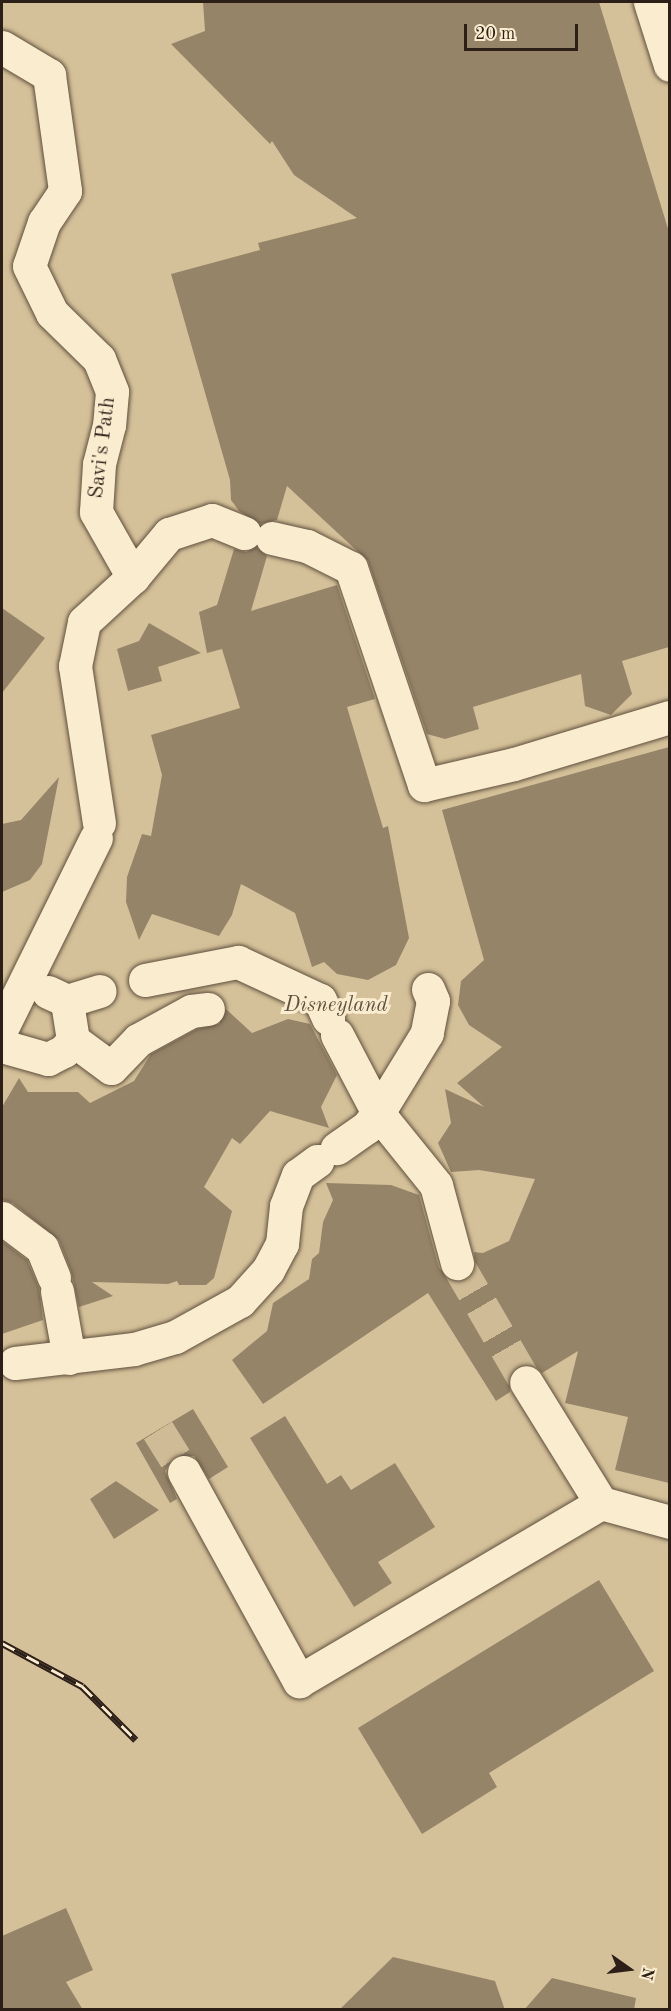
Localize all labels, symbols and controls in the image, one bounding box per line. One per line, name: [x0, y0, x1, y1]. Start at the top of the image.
scale bar: [467, 12, 581, 50]
text: 20 m: [475, 25, 515, 43]
street label: Savi's Path: [84, 396, 122, 500]
park label: Disneyland: [284, 993, 388, 1019]
north arrow: [599, 1939, 659, 1999]
text: N: [637, 1965, 656, 1981]

